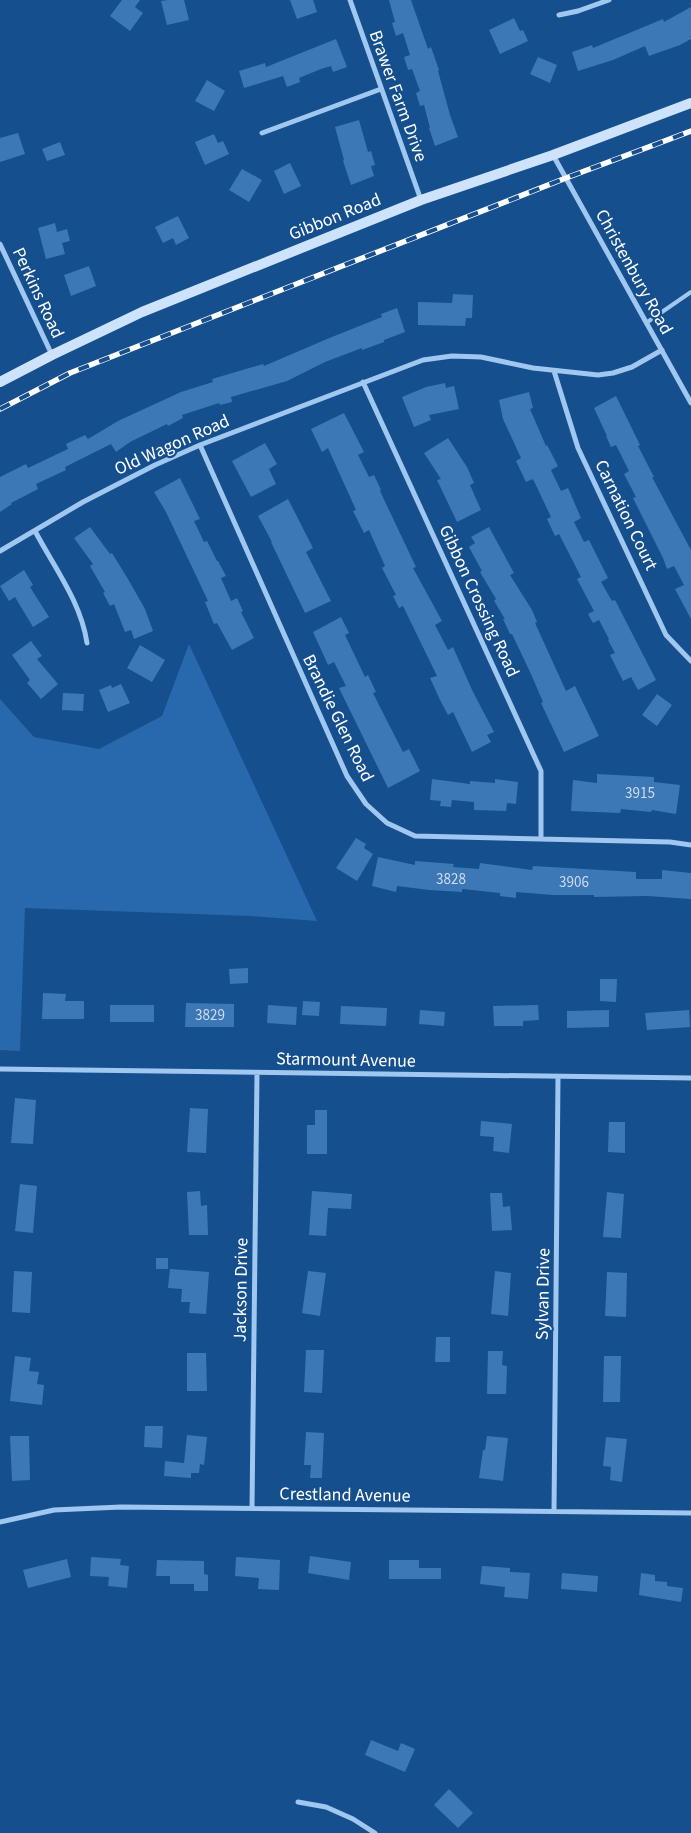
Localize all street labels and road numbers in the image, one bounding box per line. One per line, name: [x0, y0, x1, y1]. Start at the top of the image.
street label: Brawer Farm Drive: [363, 27, 433, 165]
street label: Gibbon Road: [285, 187, 385, 247]
street label: Christenbury Road: [589, 205, 679, 339]
street label: Perkins Road: [6, 243, 70, 343]
street label: Old Wagon Road: [110, 408, 234, 482]
street label: Carnation Court: [588, 456, 664, 574]
street label: Gibbon Crossing Road: [433, 521, 525, 681]
street label: Brandie Glen Road: [296, 650, 380, 786]
street label: Starmount Avenue: [276, 1046, 416, 1074]
street label: Jackson Drive: [228, 1237, 254, 1342]
street label: Sylvan Drive: [530, 1248, 556, 1340]
street label: Crestland Avenue: [279, 1481, 411, 1509]

